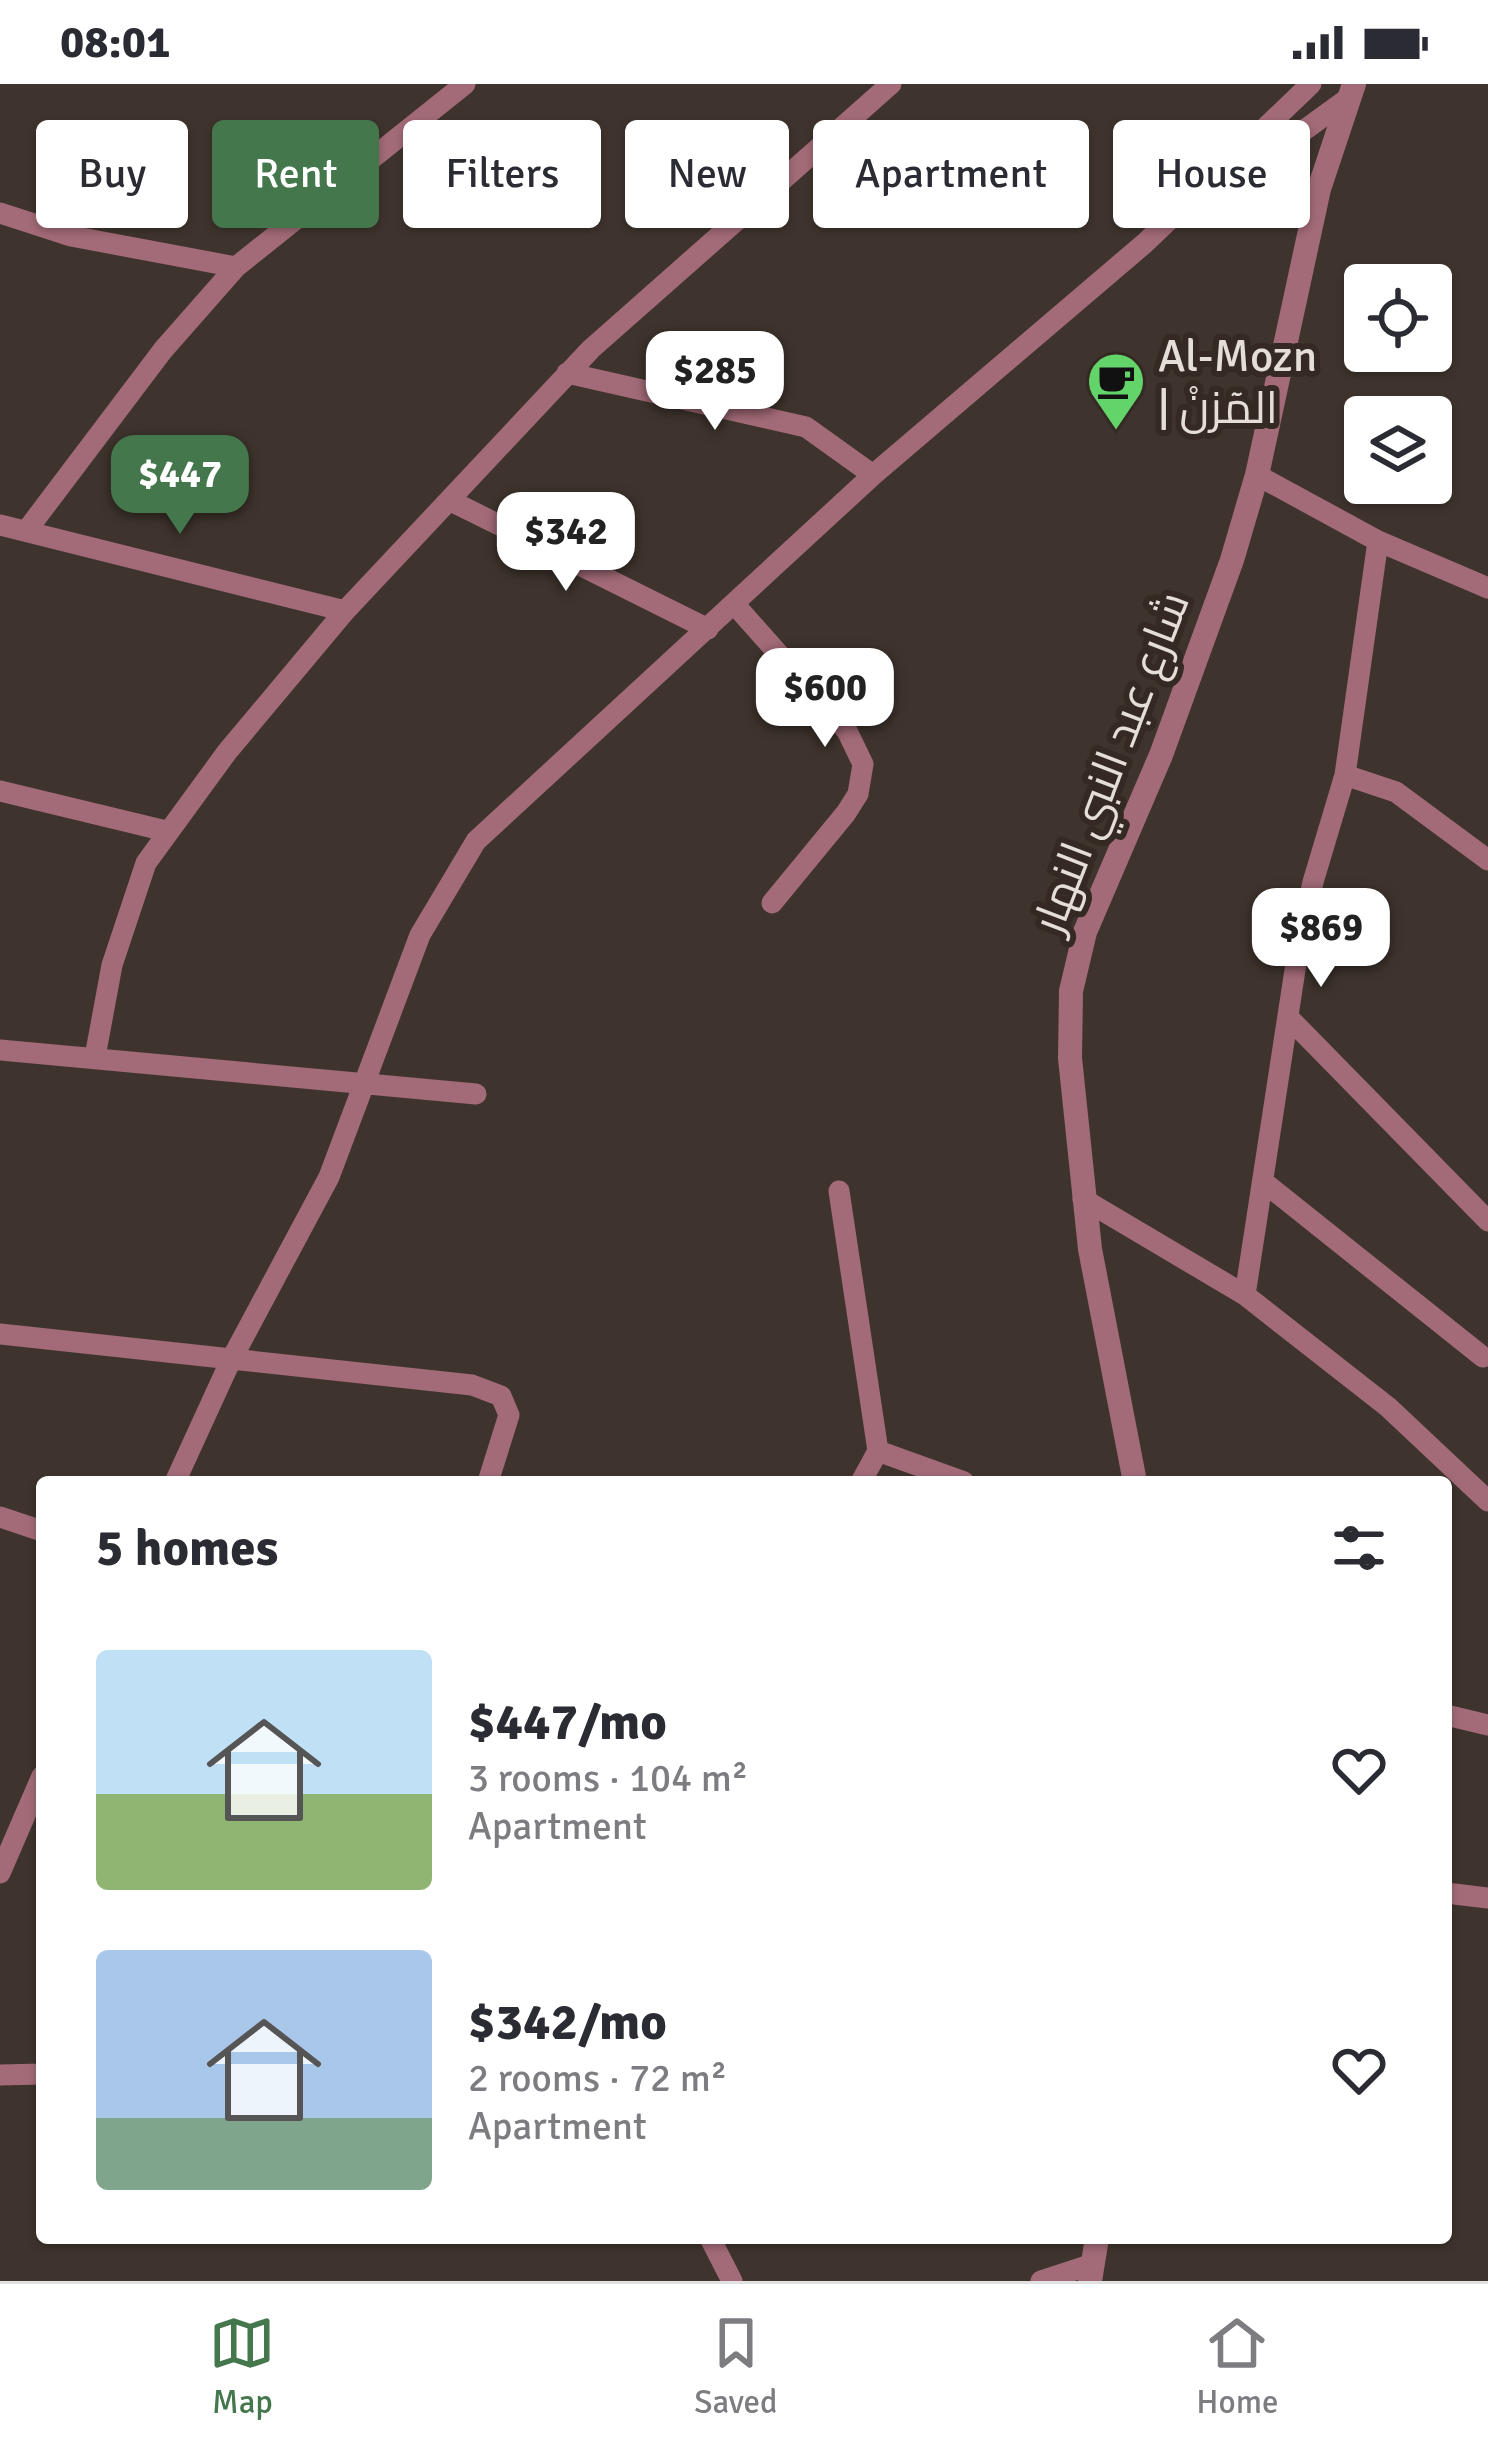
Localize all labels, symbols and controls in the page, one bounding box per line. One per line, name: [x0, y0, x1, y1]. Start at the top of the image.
text: 08:01: [60, 15, 170, 70]
chip: Buy: [36, 120, 188, 228]
chip: Rent: [212, 120, 379, 228]
chip: Filters: [403, 120, 601, 228]
chip: New: [625, 120, 789, 228]
chip: Apartment: [813, 120, 1089, 228]
chip: House: [1113, 120, 1310, 228]
map controls: [1344, 264, 1452, 504]
button: locate: [1344, 264, 1452, 372]
place label: Al-Mozn | المٓزنْ: [1158, 329, 1317, 436]
pin: $285: [644, 331, 786, 433]
text: $285: [673, 346, 757, 394]
cafe icon: Al-Mozn | المٓزنْ: [1085, 350, 1147, 432]
button: layers: [1344, 396, 1452, 504]
pin: $447: [109, 435, 251, 537]
text: $447: [138, 450, 222, 498]
pin: $342: [495, 492, 637, 594]
text: $342: [524, 507, 608, 555]
street label: شارع عبد النبي النهار: [1020, 584, 1208, 946]
pin: $600: [754, 648, 896, 750]
text: $600: [783, 663, 867, 711]
pin: $869: [1250, 888, 1392, 990]
text: $869: [1279, 903, 1363, 951]
icon: filters: [1326, 1515, 1392, 1581]
text: 5 homes: [96, 1517, 278, 1580]
text: $447/mo: [468, 1691, 667, 1754]
icon: home: [192, 1698, 336, 1842]
icon: heart: [1326, 1737, 1392, 1803]
text: 3 rooms · 104 m²: [468, 1754, 748, 1802]
text: Apartment: [468, 1802, 647, 1850]
text: $342/mo: [468, 1991, 667, 2054]
icon: home: [192, 1998, 336, 2142]
icon: heart: [1326, 2037, 1392, 2103]
text: 2 rooms · 72 m²: [468, 2054, 727, 2102]
text: Apartment: [468, 2102, 647, 2150]
tab: Map: [209, 2310, 275, 2423]
tab: Saved: [694, 2310, 777, 2423]
tab: Home: [1196, 2310, 1279, 2423]

